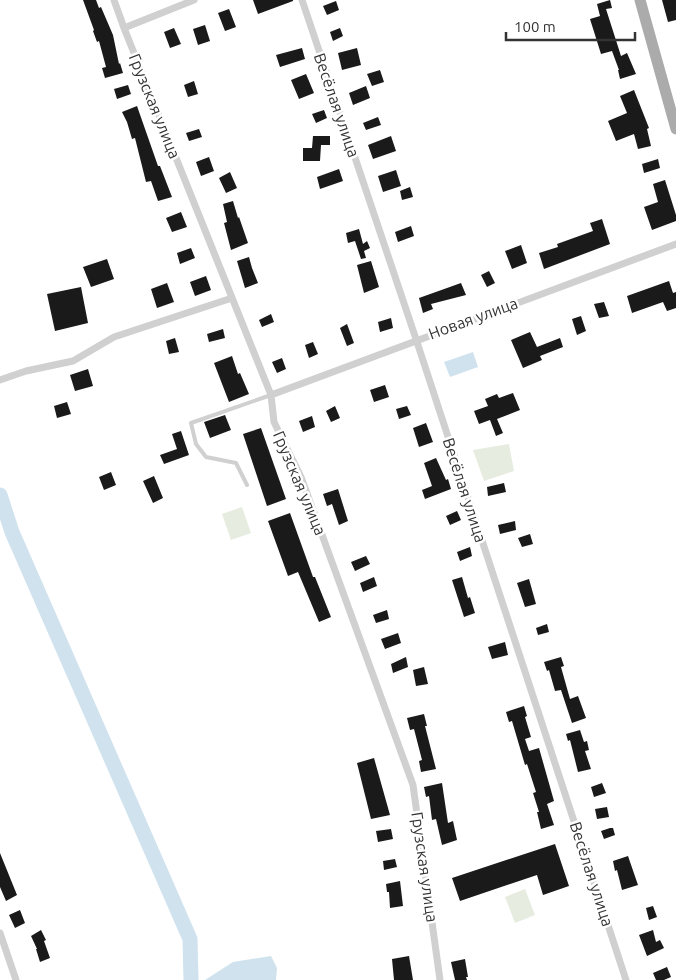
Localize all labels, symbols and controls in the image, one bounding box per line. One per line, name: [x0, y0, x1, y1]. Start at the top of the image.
scale bar: [506, 10, 635, 42]
text: 100 m: [514, 18, 556, 35]
street label: Грузская улица: [126, 51, 184, 161]
street label: Весёлая улица: [311, 51, 363, 159]
street label: Новая улица: [426, 294, 520, 342]
street label: Грузская улица: [270, 428, 330, 538]
street label: Весёлая улица: [440, 435, 490, 545]
street label: Грузская улица: [408, 811, 442, 923]
street label: Весёлая улица: [567, 819, 617, 929]

